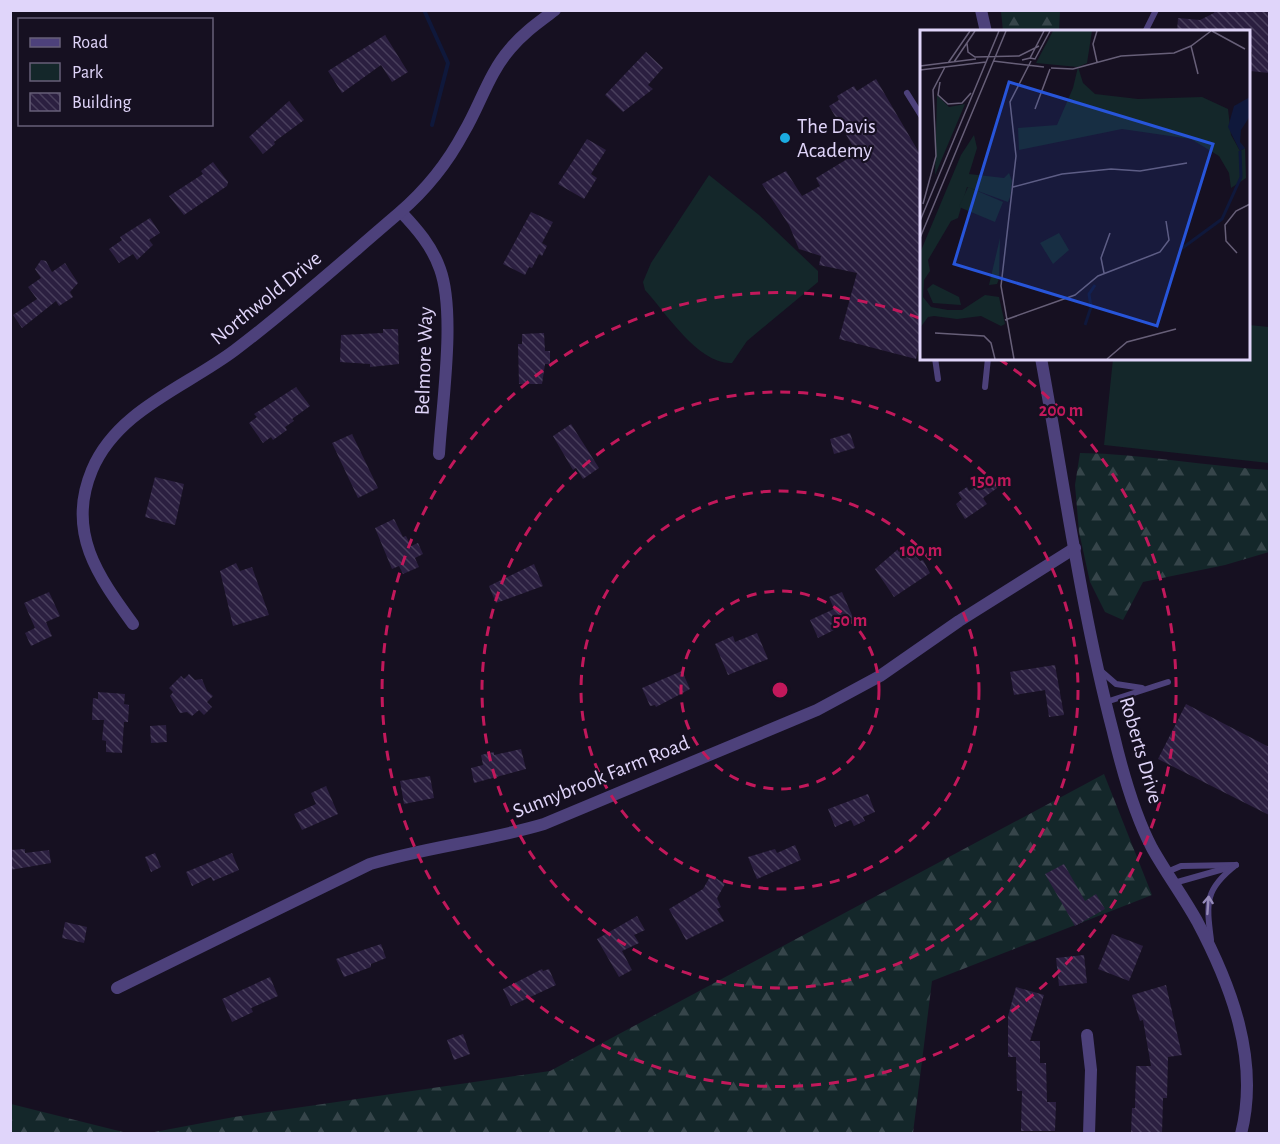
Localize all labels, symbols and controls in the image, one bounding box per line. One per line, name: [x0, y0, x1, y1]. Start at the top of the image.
legend: [18, 18, 213, 126]
inset map: [920, 30, 1250, 360]
text: Road: [72, 34, 108, 52]
text: Park: [72, 64, 104, 82]
text: Building: [72, 94, 132, 112]
place label: The Davis Academy: [797, 116, 876, 161]
marker: The Davis Academy: [778, 131, 792, 145]
street label: Northwold Drive: [207, 247, 325, 349]
street label: Belmore Way: [412, 306, 436, 416]
text: 200 m: [1039, 402, 1083, 420]
text: 150 m: [971, 472, 1011, 490]
text: 100 m: [900, 542, 942, 560]
text: 50 m: [833, 612, 867, 630]
centre of rings: [770, 680, 790, 700]
street label: Roberts Drive: [1116, 694, 1166, 806]
street label: Sunnybrook Farm Road: [510, 732, 692, 822]
one-way arrow: [1203, 896, 1214, 916]

